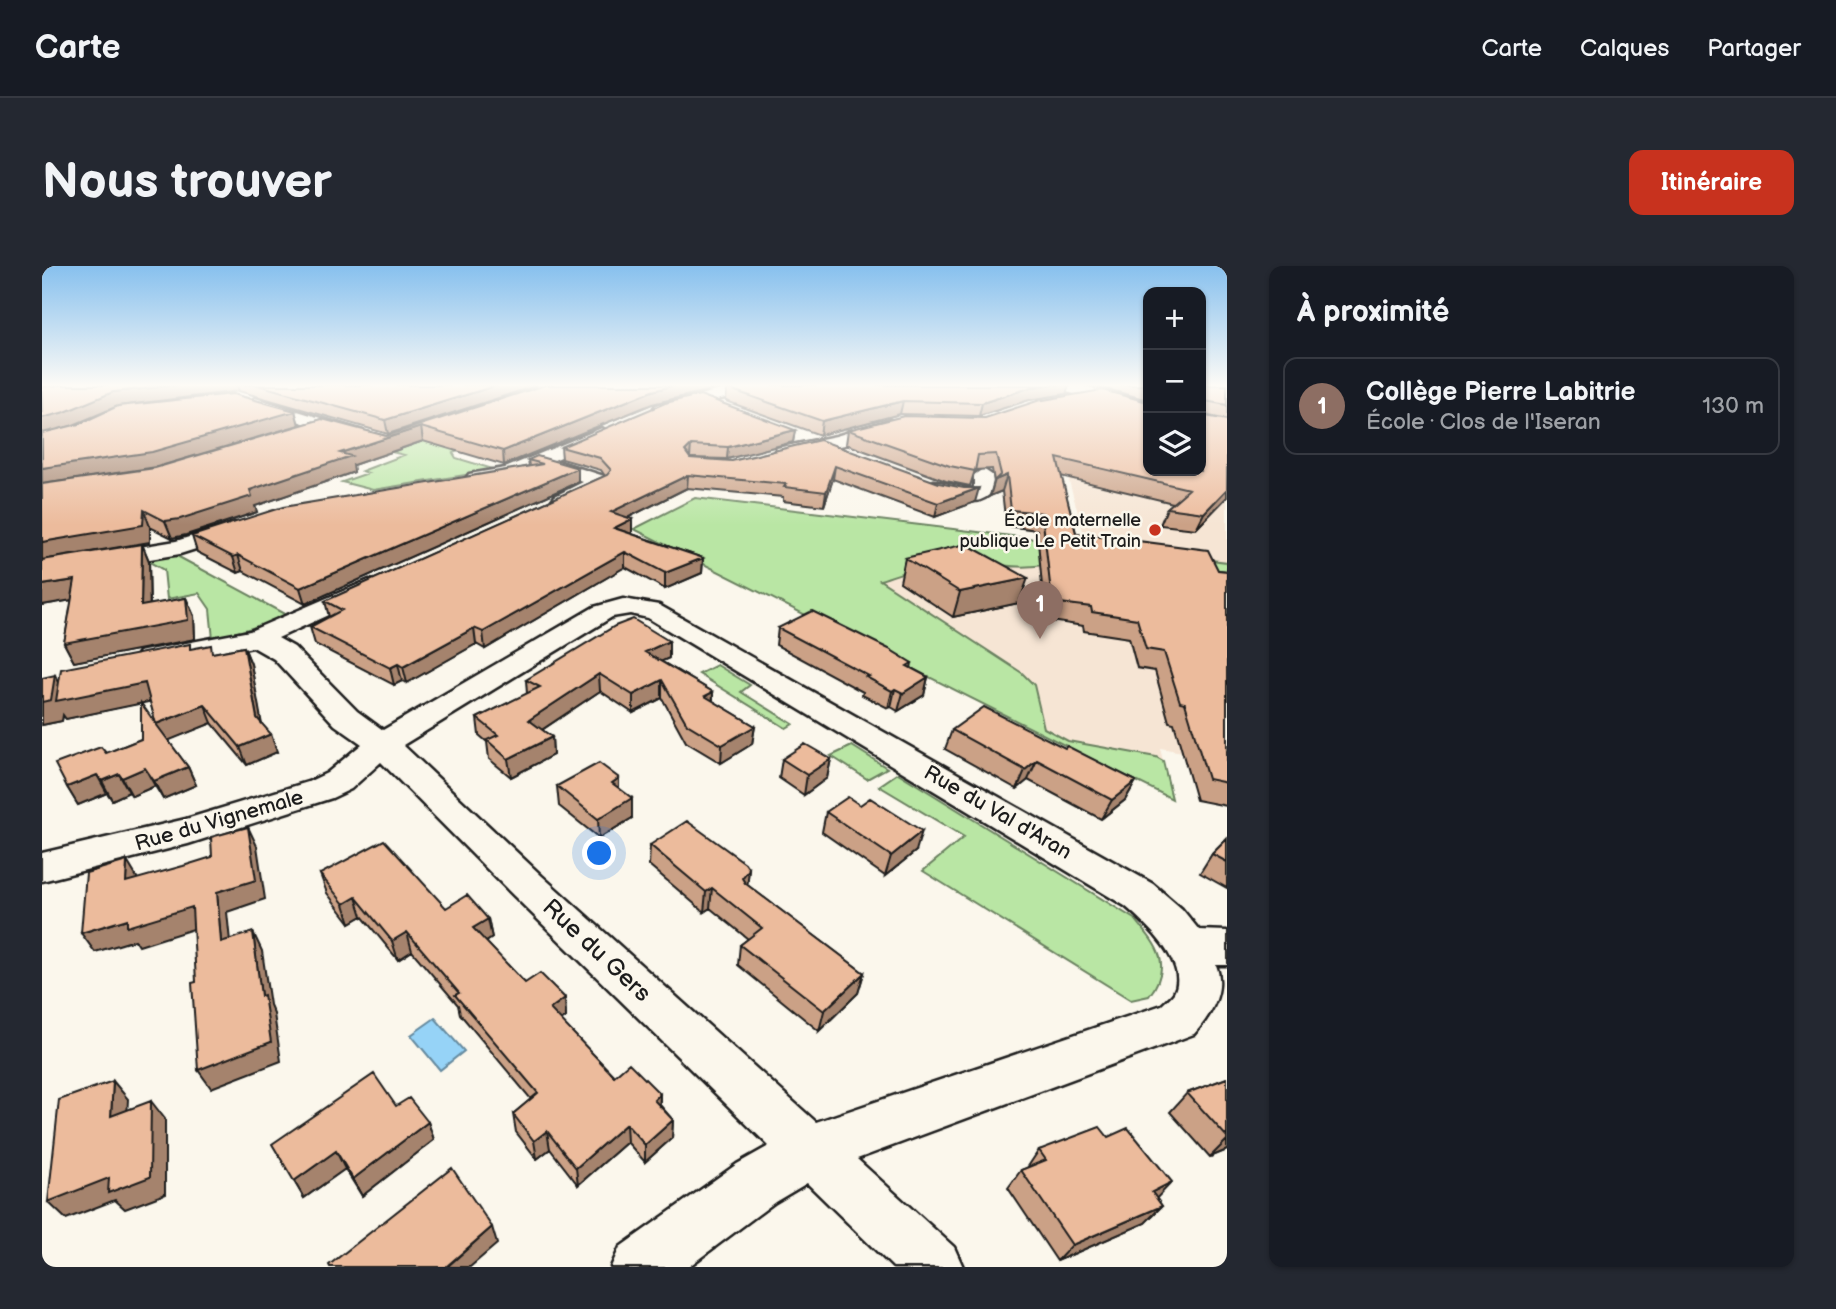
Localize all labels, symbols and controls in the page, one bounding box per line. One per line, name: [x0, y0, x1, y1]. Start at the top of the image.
text: Carte: [35, 28, 121, 68]
text: Carte: [1482, 34, 1542, 63]
text: Calques: [1580, 34, 1669, 63]
text: Partager: [1707, 34, 1801, 63]
button: Itinéraire: [1629, 150, 1794, 215]
text: Nous trouver: [42, 153, 332, 212]
map controls: [1143, 287, 1206, 476]
button: +: [1143, 287, 1206, 350]
text: À proximité: [1297, 294, 1449, 330]
button: −: [1143, 350, 1206, 413]
text: Collège Pierre Labitrie: [1366, 377, 1636, 408]
text: 1: [1317, 392, 1327, 420]
text: 130 m: [1702, 392, 1764, 420]
text: École · Clos de l'Iseran: [1366, 408, 1601, 436]
button: layers: [1143, 413, 1206, 476]
place label: École maternelle publique Le Petit Train: [959, 508, 1141, 552]
marker: École maternelle publique Le Petit Train: [1147, 522, 1163, 538]
pin: 1: [1017, 581, 1063, 639]
street label: Rue du Val d'Aran: [919, 760, 1076, 865]
street label: Rue du Vignemale: [132, 784, 306, 856]
your location: [582, 836, 616, 870]
street label: Rue du Gers: [536, 893, 657, 1008]

